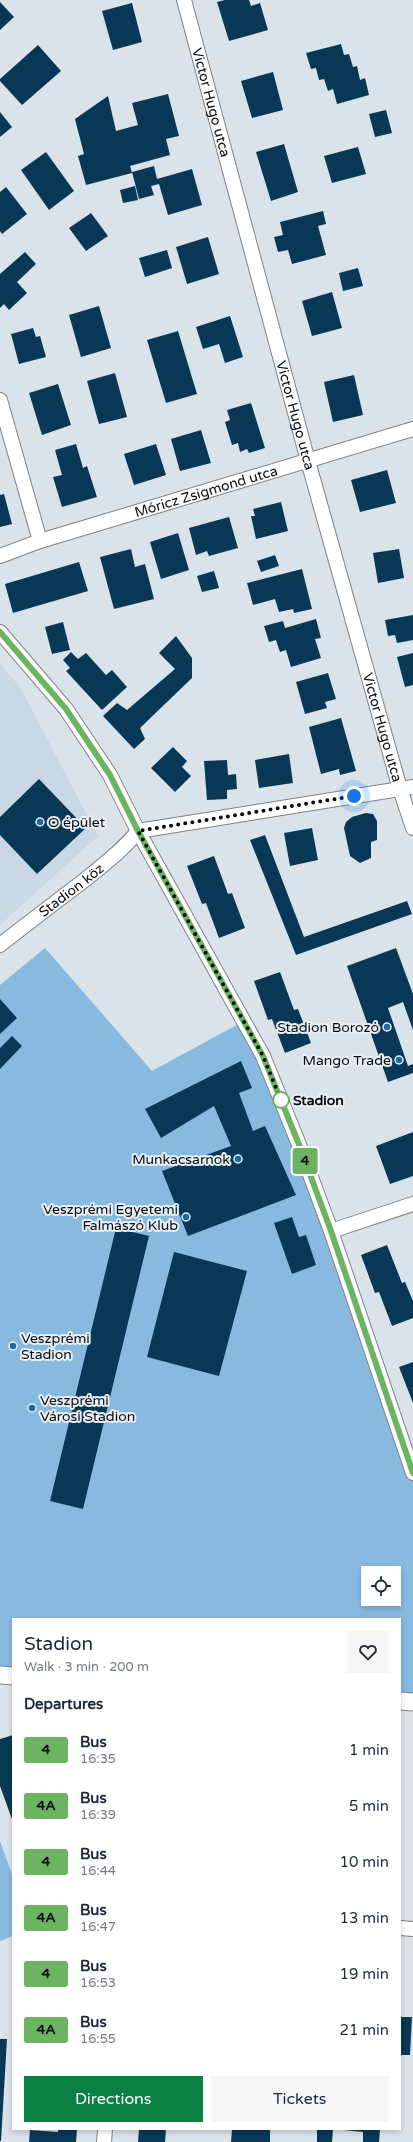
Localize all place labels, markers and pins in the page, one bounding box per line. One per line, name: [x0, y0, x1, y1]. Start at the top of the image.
place label: O épület: [48, 814, 106, 831]
marker: O épület: [35, 817, 45, 827]
place label: Stadion Borozó: [277, 1019, 379, 1036]
marker: Stadion Borozó: [382, 1022, 392, 1032]
place label: Mango Trade: [302, 1052, 391, 1069]
marker: Mango Trade: [394, 1055, 404, 1065]
marker: Stadion: [272, 1091, 290, 1109]
place label: Stadion: [293, 1092, 344, 1109]
place label: Munkacsarnok: [132, 1151, 230, 1168]
marker: Munkacsarnok: [233, 1154, 243, 1164]
place label: Veszprémi Egyetemi Falmászó Klub: [43, 1201, 178, 1234]
marker: Veszprémi Egyetemi Falmászó Klub: [181, 1212, 191, 1222]
place label: Veszprémi Stadion: [21, 1330, 90, 1363]
marker: Veszprémi Stadion: [8, 1341, 18, 1351]
place label: Veszprémi Városi Stadion: [40, 1392, 135, 1425]
marker: Veszprémi Városi Stadion: [27, 1403, 37, 1413]

